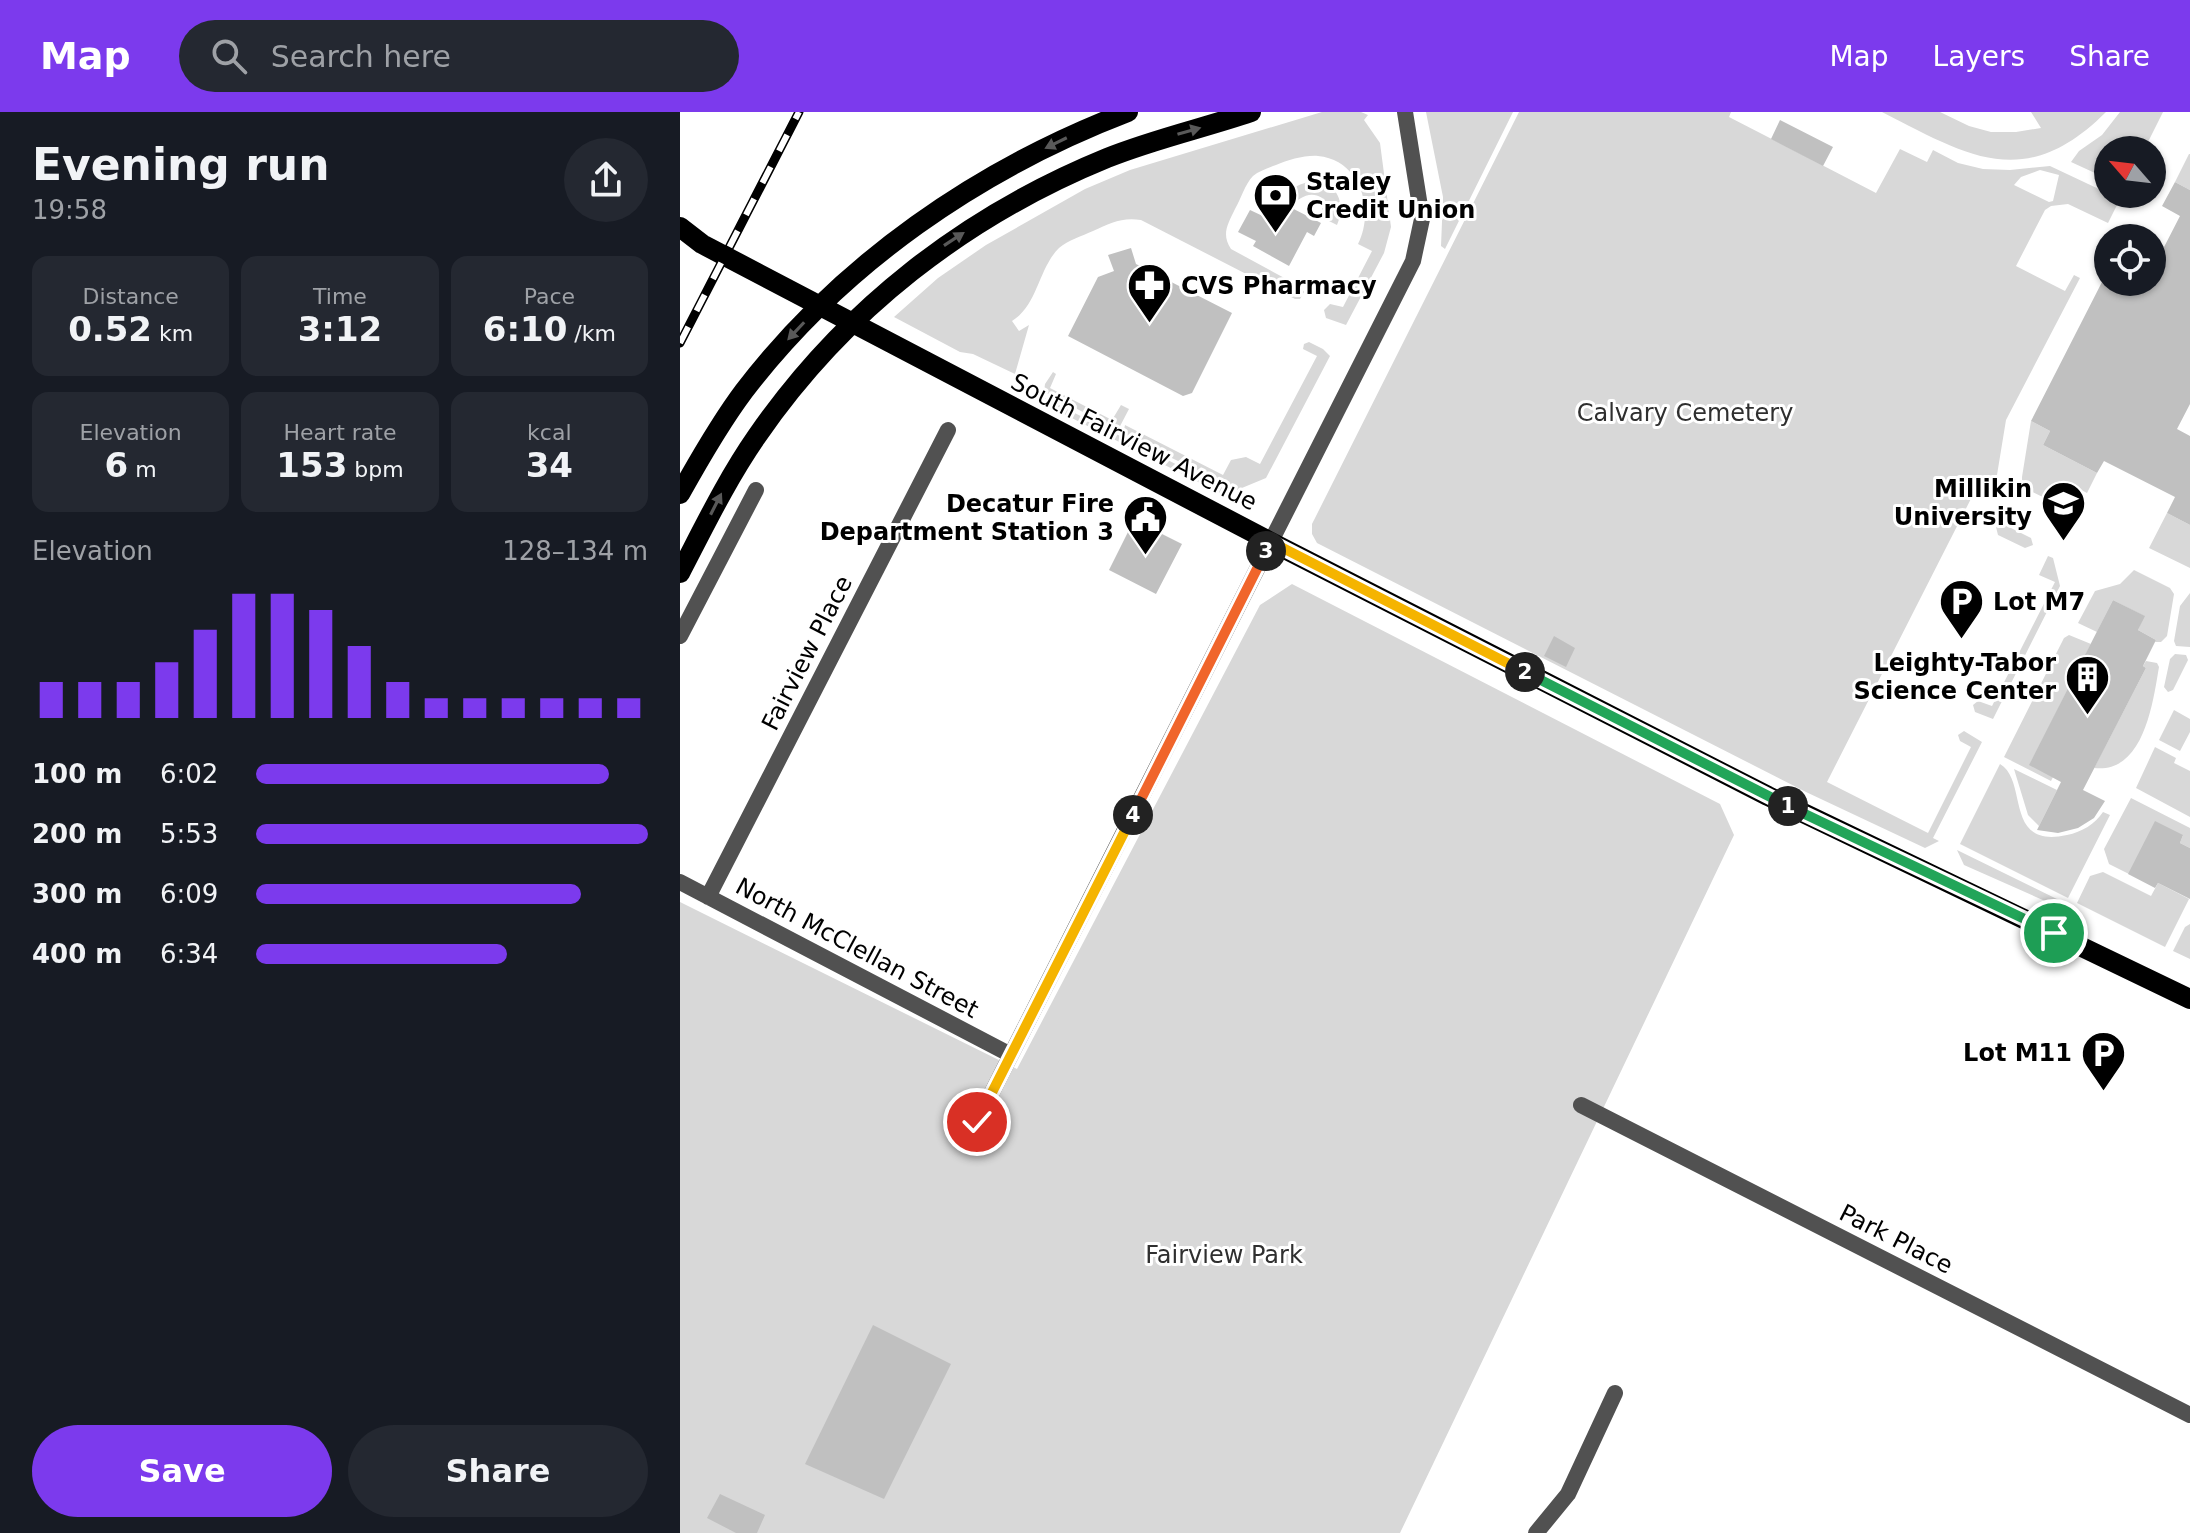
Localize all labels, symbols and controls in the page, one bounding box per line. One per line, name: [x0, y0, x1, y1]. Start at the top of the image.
search box: [179, 20, 739, 92]
text: Map: [40, 34, 131, 78]
icon: search: [207, 34, 251, 78]
text: Search here: [271, 39, 451, 74]
text: Map: [1829, 40, 1889, 73]
text: Layers: [1933, 40, 2025, 73]
text: Share: [2069, 40, 2150, 73]
one-way arrow: [1177, 124, 1201, 137]
one-way arrow: [1045, 136, 1068, 149]
north arrow: [2094, 136, 2166, 208]
map controls: [2094, 136, 2166, 296]
button: share: [564, 138, 648, 222]
text: Evening run: [32, 139, 329, 190]
place label: Staley Credit Union: [1306, 168, 1475, 224]
bank icon: Staley Credit Union: [1251, 172, 1299, 235]
text: 19:58: [32, 195, 107, 225]
button: locate: [2094, 224, 2166, 296]
one-way arrow: [943, 232, 965, 247]
pharmacy icon: CVS Pharmacy: [1126, 262, 1174, 325]
place label: CVS Pharmacy: [1181, 272, 1377, 300]
text: Distance: [83, 284, 179, 309]
text: Time: [313, 284, 367, 309]
text: Pace: [524, 284, 575, 309]
text: 0.52: [68, 309, 152, 349]
text: 3:12: [298, 309, 382, 349]
text: 6:10: [483, 309, 567, 349]
text: km: [152, 321, 193, 346]
text: /km: [567, 321, 616, 346]
one-way arrow: [788, 321, 806, 340]
street label: South Fairview Avenue: [1006, 368, 1262, 516]
park label: Calvary Cemetery: [1577, 399, 1793, 427]
text: Elevation: [80, 420, 182, 445]
text: Heart rate: [284, 420, 396, 445]
text: kcal: [527, 420, 572, 445]
text: 6: [105, 445, 128, 485]
text: 153: [276, 445, 347, 485]
text: 34: [526, 445, 573, 485]
text: m: [128, 457, 157, 482]
text: bpm: [347, 457, 404, 482]
place label: Millikin University: [1894, 475, 2032, 531]
school or university icon: Millikin University: [2039, 479, 2087, 542]
place label: Decatur Fire Department Station 3: [820, 490, 1114, 546]
one-way arrow: [709, 493, 722, 516]
public building icon: Decatur Fire Department Station 3: [1121, 494, 1169, 557]
pin: 3: [1246, 531, 1286, 571]
text: Elevation: [32, 536, 153, 566]
text: 128–134 m: [502, 536, 648, 566]
text: 3: [1258, 538, 1274, 563]
street label: Fairview Place: [756, 571, 858, 735]
parking icon: Lot M7: [1938, 578, 1986, 641]
place label: Lot M7: [1993, 588, 2085, 616]
place label: Leighty-Tabor Science Center: [1853, 649, 2056, 705]
pin: 2: [1505, 652, 1545, 692]
building icon: Leighty-Tabor Science Center: [2063, 653, 2111, 716]
text: 2: [1517, 659, 1533, 684]
text: 100 m: [32, 759, 122, 789]
text: 6:02: [160, 759, 218, 789]
pin: 1: [1768, 786, 1808, 826]
text: 1: [1780, 793, 1796, 818]
pin: 4: [1113, 795, 1153, 835]
text: 4: [1125, 802, 1141, 827]
text: 200 m: [32, 819, 122, 849]
text: 5:53: [160, 819, 218, 849]
street label: North McClellan Street: [731, 872, 983, 1024]
text: 300 m: [32, 879, 122, 909]
text: 6:09: [160, 879, 218, 909]
pin: [2020, 899, 2088, 967]
icon: arrive: [2032, 911, 2076, 955]
text: 400 m: [32, 939, 122, 969]
text: 6:34: [160, 939, 218, 969]
parking icon: Lot M11: [2079, 1029, 2127, 1092]
place label: Lot M11: [1963, 1039, 2072, 1067]
pin: [943, 1088, 1011, 1156]
icon: check: [955, 1100, 999, 1144]
street label: Park Place: [1835, 1199, 1957, 1279]
park label: Fairview Park: [1145, 1241, 1303, 1269]
button: Save: [32, 1425, 332, 1517]
button: Share: [348, 1425, 648, 1517]

